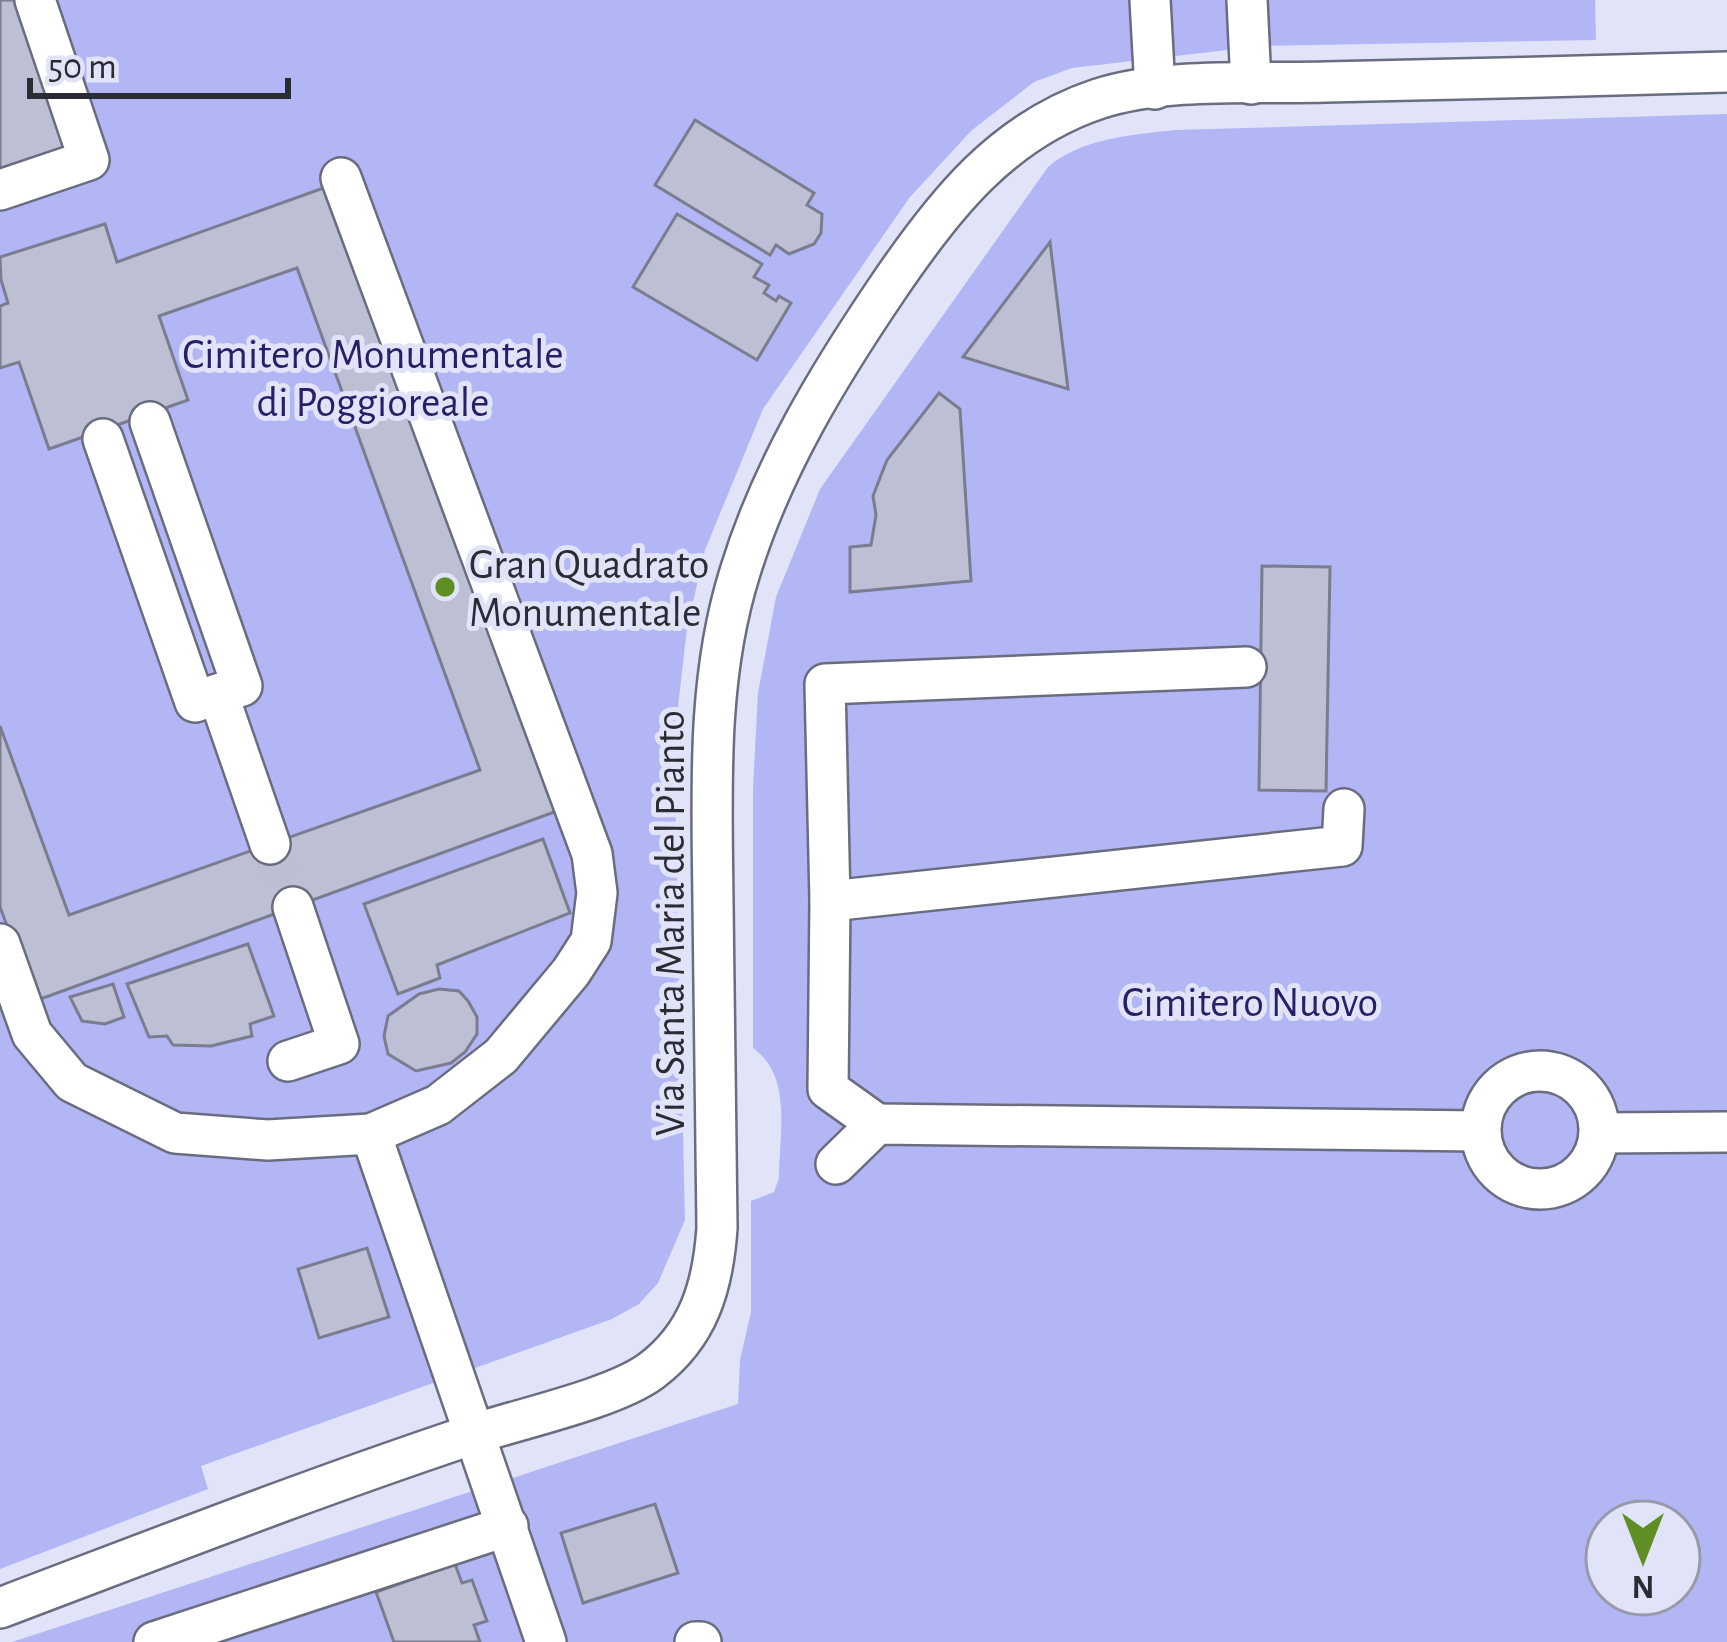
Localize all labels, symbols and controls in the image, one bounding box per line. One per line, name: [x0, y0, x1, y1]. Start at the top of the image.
scale bar: [30, 24, 288, 98]
text: 50 m: [48, 49, 117, 85]
park label: Cimitero Monumentale di Poggioreale: [182, 334, 564, 424]
place label: Gran Quadrato Monumentale: [469, 544, 709, 634]
marker: Gran Quadrato Monumentale: [432, 574, 458, 600]
street label: Via Santa Maria del Pianto: [650, 710, 692, 1136]
park label: Cimitero Nuovo: [1122, 982, 1378, 1024]
north arrow: [1583, 1498, 1703, 1618]
text: N: [1632, 1569, 1654, 1602]

